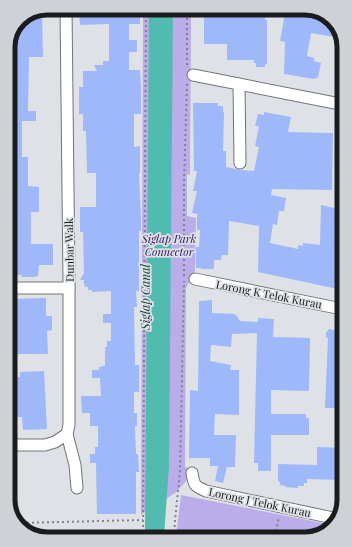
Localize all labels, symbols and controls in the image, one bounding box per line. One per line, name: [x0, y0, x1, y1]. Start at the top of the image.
street label: Dunbar Walk: [61, 218, 77, 282]
park label: Siglap Park Connector: [141, 231, 197, 259]
water label: Siglap Canal: [137, 263, 153, 331]
street label: Lorong K Telok Kurau: [215, 276, 324, 312]
street label: Lorong J Telok Kurau: [207, 484, 313, 520]

